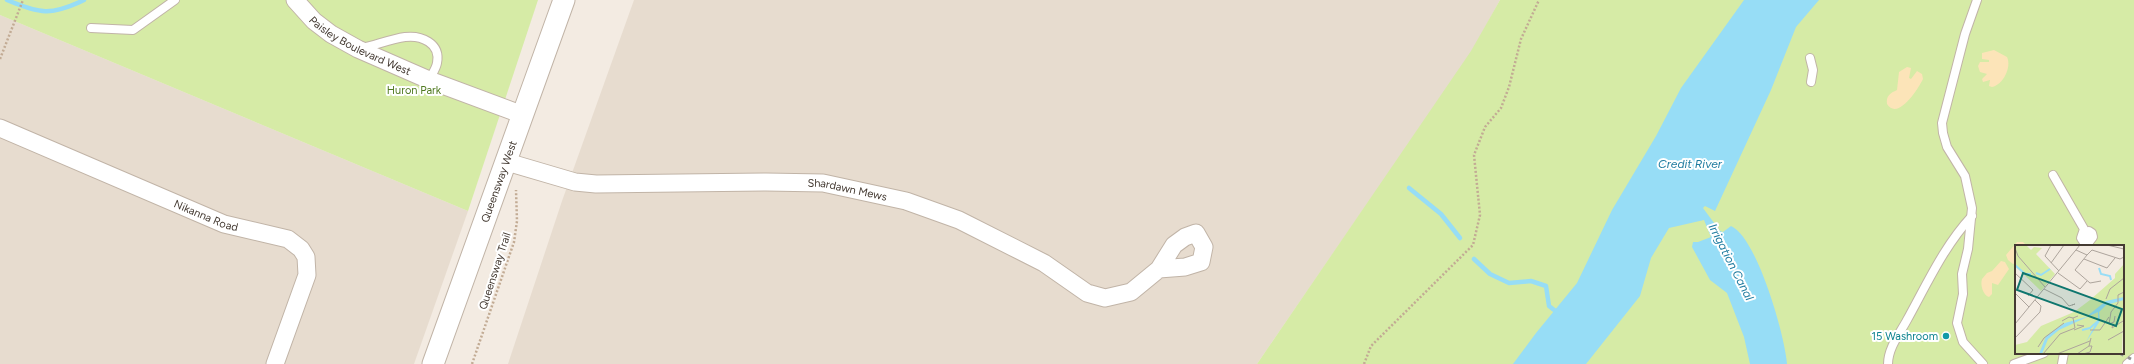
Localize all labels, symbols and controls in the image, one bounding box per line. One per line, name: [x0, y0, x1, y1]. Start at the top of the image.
street label: Paisley Boulevard West: [306, 14, 413, 78]
park label: Huron Park: [387, 84, 442, 97]
street label: Queensway West: [478, 139, 519, 224]
water label: Credit River: [1658, 157, 1723, 171]
street label: Shardawn Mews: [808, 176, 888, 203]
street label: Nikanna Road: [172, 197, 239, 234]
water label: Irrigation Canal: [1706, 221, 1757, 303]
street label: Queensway Trail: [476, 231, 514, 311]
inset map: [2015, 245, 2124, 354]
place label: 15 Washroom: [1872, 330, 1938, 343]
marker: 15 Washroom: [1941, 331, 1951, 341]

